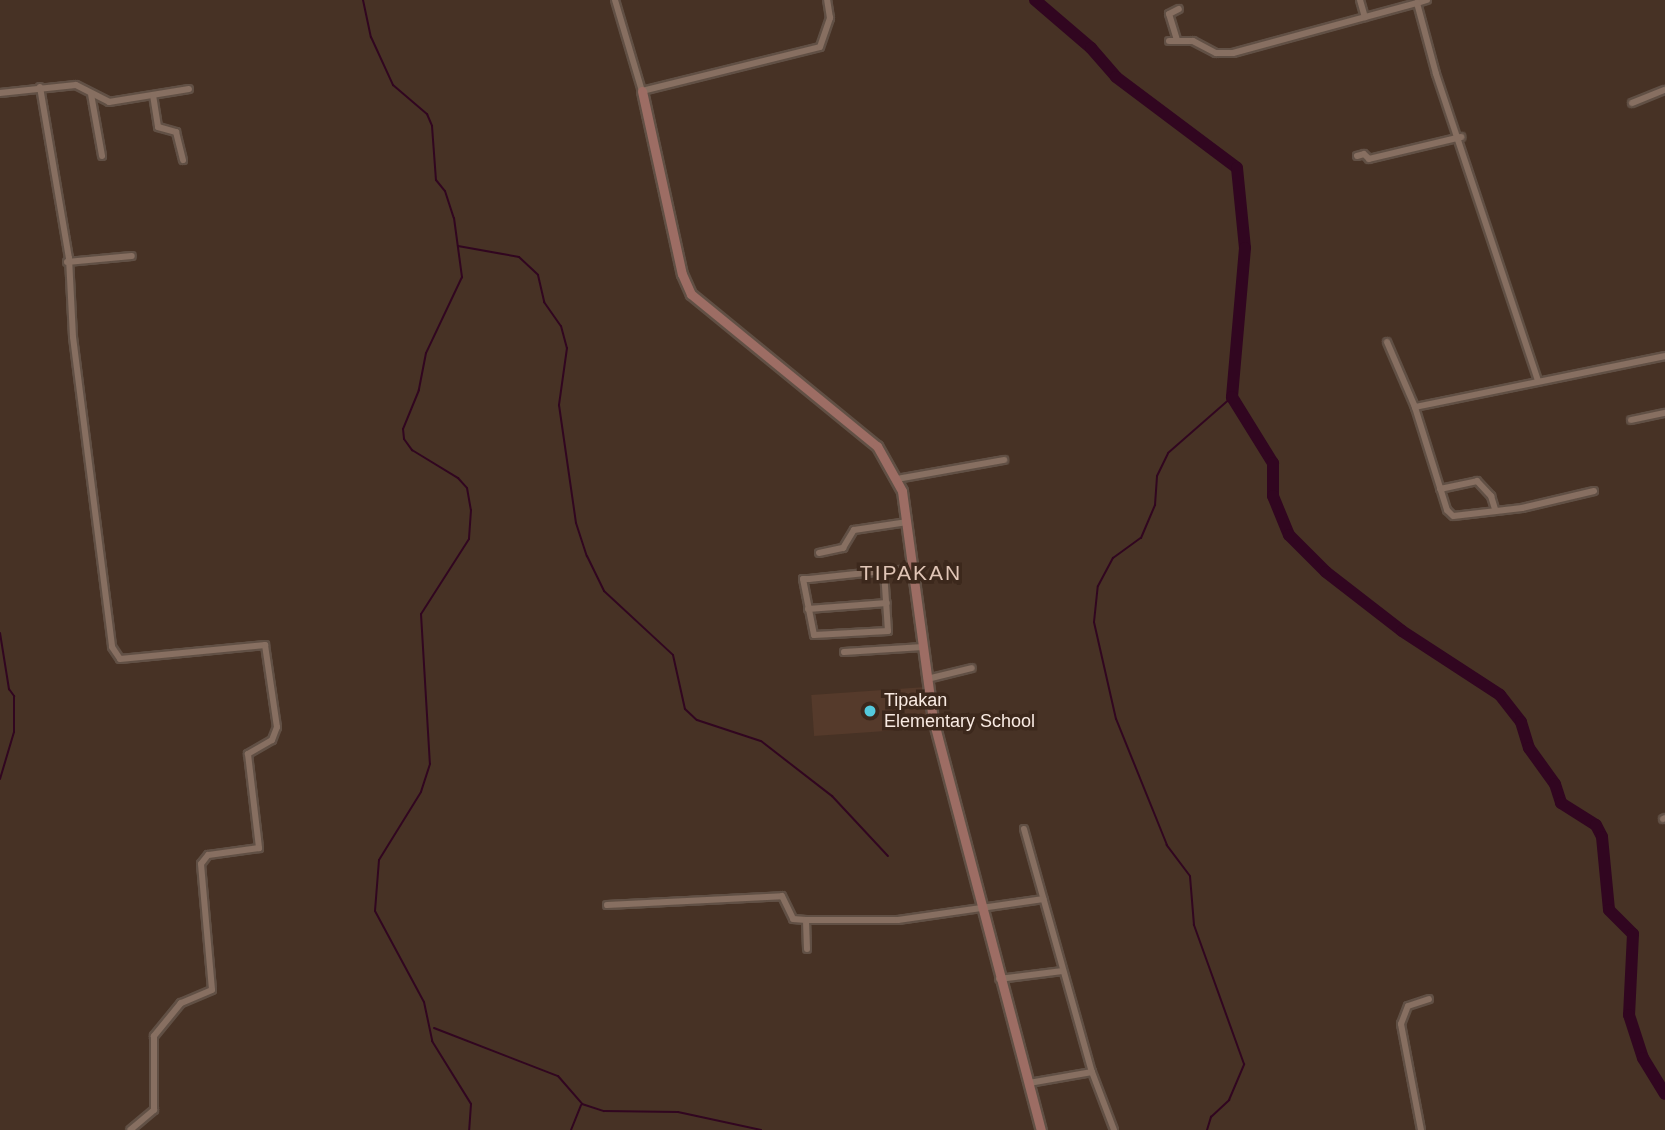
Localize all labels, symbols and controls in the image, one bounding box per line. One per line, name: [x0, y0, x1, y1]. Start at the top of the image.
district label: TIPAKAN: [861, 560, 961, 586]
place label: Tipakan Elementary School: [884, 690, 1035, 732]
marker: Tipakan Elementary School: [862, 703, 878, 719]

